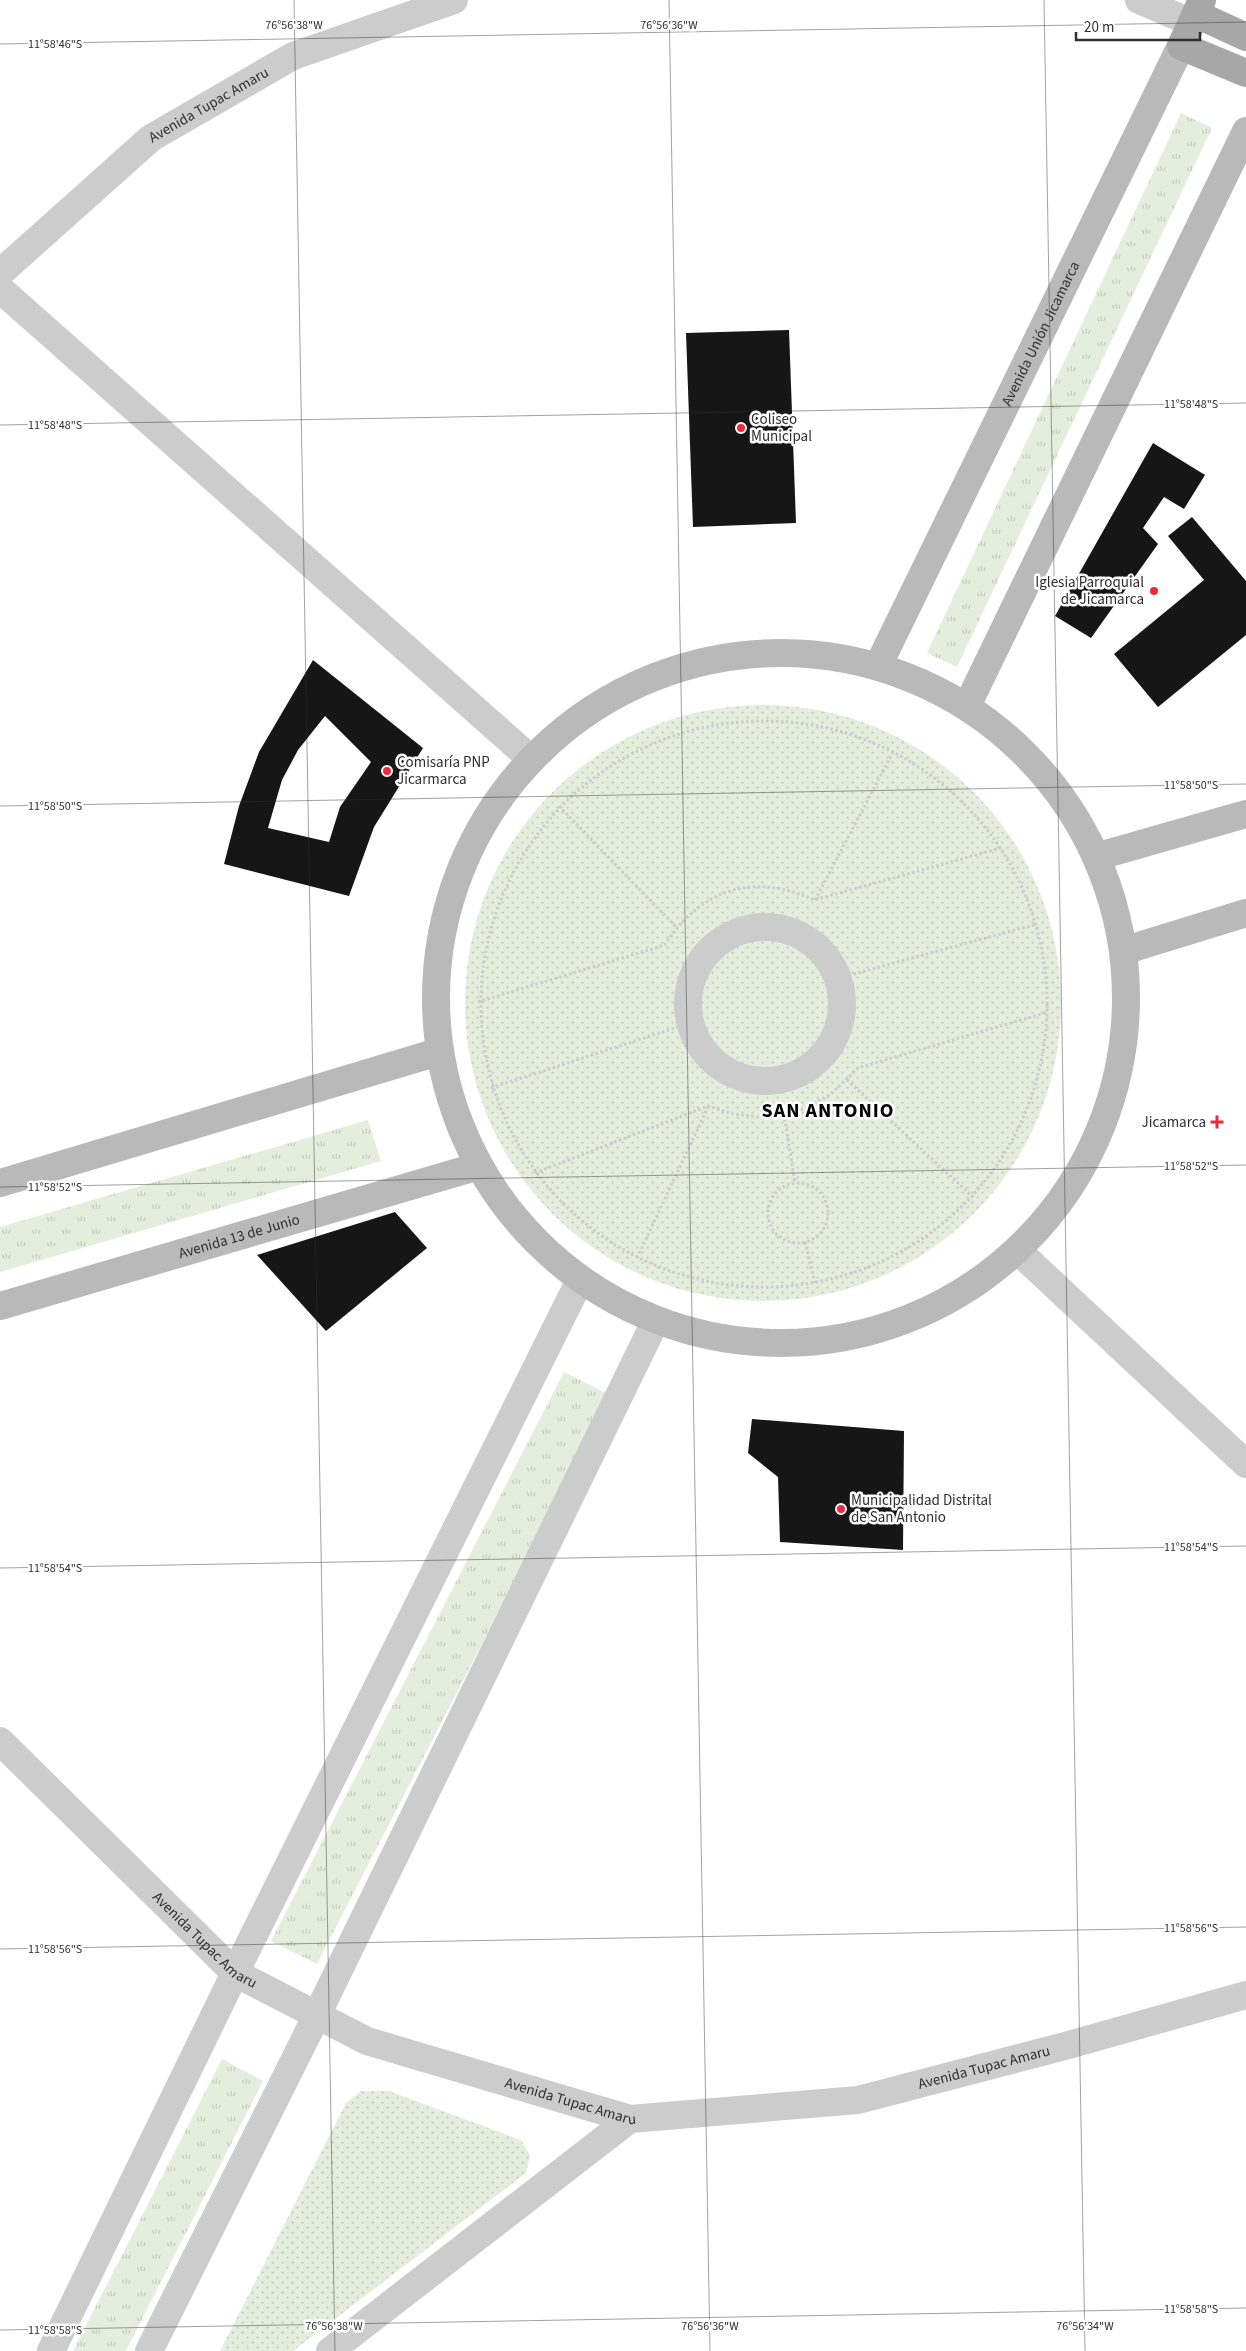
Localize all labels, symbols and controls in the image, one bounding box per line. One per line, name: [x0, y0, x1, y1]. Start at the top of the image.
scale bar: [1076, 10, 1200, 42]
text: 76°56'38"W: [265, 17, 323, 34]
text: 76°56'36"W: [640, 17, 698, 34]
text: 20 m: [1084, 17, 1114, 38]
text: 11°58'46"S: [28, 36, 82, 53]
street label: Avenida Tupac Amaru: [144, 62, 273, 148]
street label: Avenida Unión Jicamarca: [996, 258, 1085, 409]
text: 11°58'48"S: [1164, 396, 1218, 413]
place label: Coliseo Municipal: [751, 409, 812, 447]
text: 11°58'48"S: [28, 417, 82, 434]
marker: Coliseo Municipal: [735, 422, 747, 434]
place label: Iglesia Parroquial de Jicamarca: [1035, 572, 1144, 610]
marker: Iglesia Parroquial de Jicamarca: [1148, 585, 1160, 597]
place label: Comisaría PNP Jicarmarca: [397, 752, 490, 790]
marker: Comisaría PNP Jicarmarca: [381, 765, 393, 777]
text: 11°58'50"S: [1164, 777, 1218, 794]
text: 11°58'50"S: [28, 798, 82, 815]
district label: SAN ANTONIO: [762, 1097, 894, 1125]
place label: Jicamarca: [1142, 1112, 1206, 1133]
marker: Jicamarca: [1210, 1115, 1224, 1129]
text: 11°58'52"S: [1164, 1158, 1218, 1175]
text: 11°58'52"S: [28, 1179, 82, 1196]
street label: Avenida 13 de Junio: [176, 1208, 302, 1264]
place label: Municipalidad Distrital de San Antonio: [851, 1490, 992, 1528]
marker: Municipalidad Distrital de San Antonio: [835, 1503, 847, 1515]
text: 11°58'54"S: [1164, 1539, 1218, 1556]
text: 11°58'54"S: [28, 1560, 82, 1577]
street label: Avenida Tupac Amaru: [148, 1887, 261, 1993]
text: 11°58'56"S: [1164, 1920, 1218, 1937]
text: 11°58'56"S: [28, 1941, 82, 1958]
street label: Avenida Tupac Amaru: [916, 2040, 1052, 2094]
street label: Avenida Tupac Amaru: [502, 2072, 637, 2130]
text: 11°58'58"S: [1164, 2301, 1218, 2318]
text: 76°56'38"W: [305, 2318, 363, 2335]
text: 76°56'36"W: [681, 2318, 739, 2335]
text: 76°56'34"W: [1056, 2318, 1114, 2335]
text: 11°58'58"S: [28, 2322, 82, 2339]

